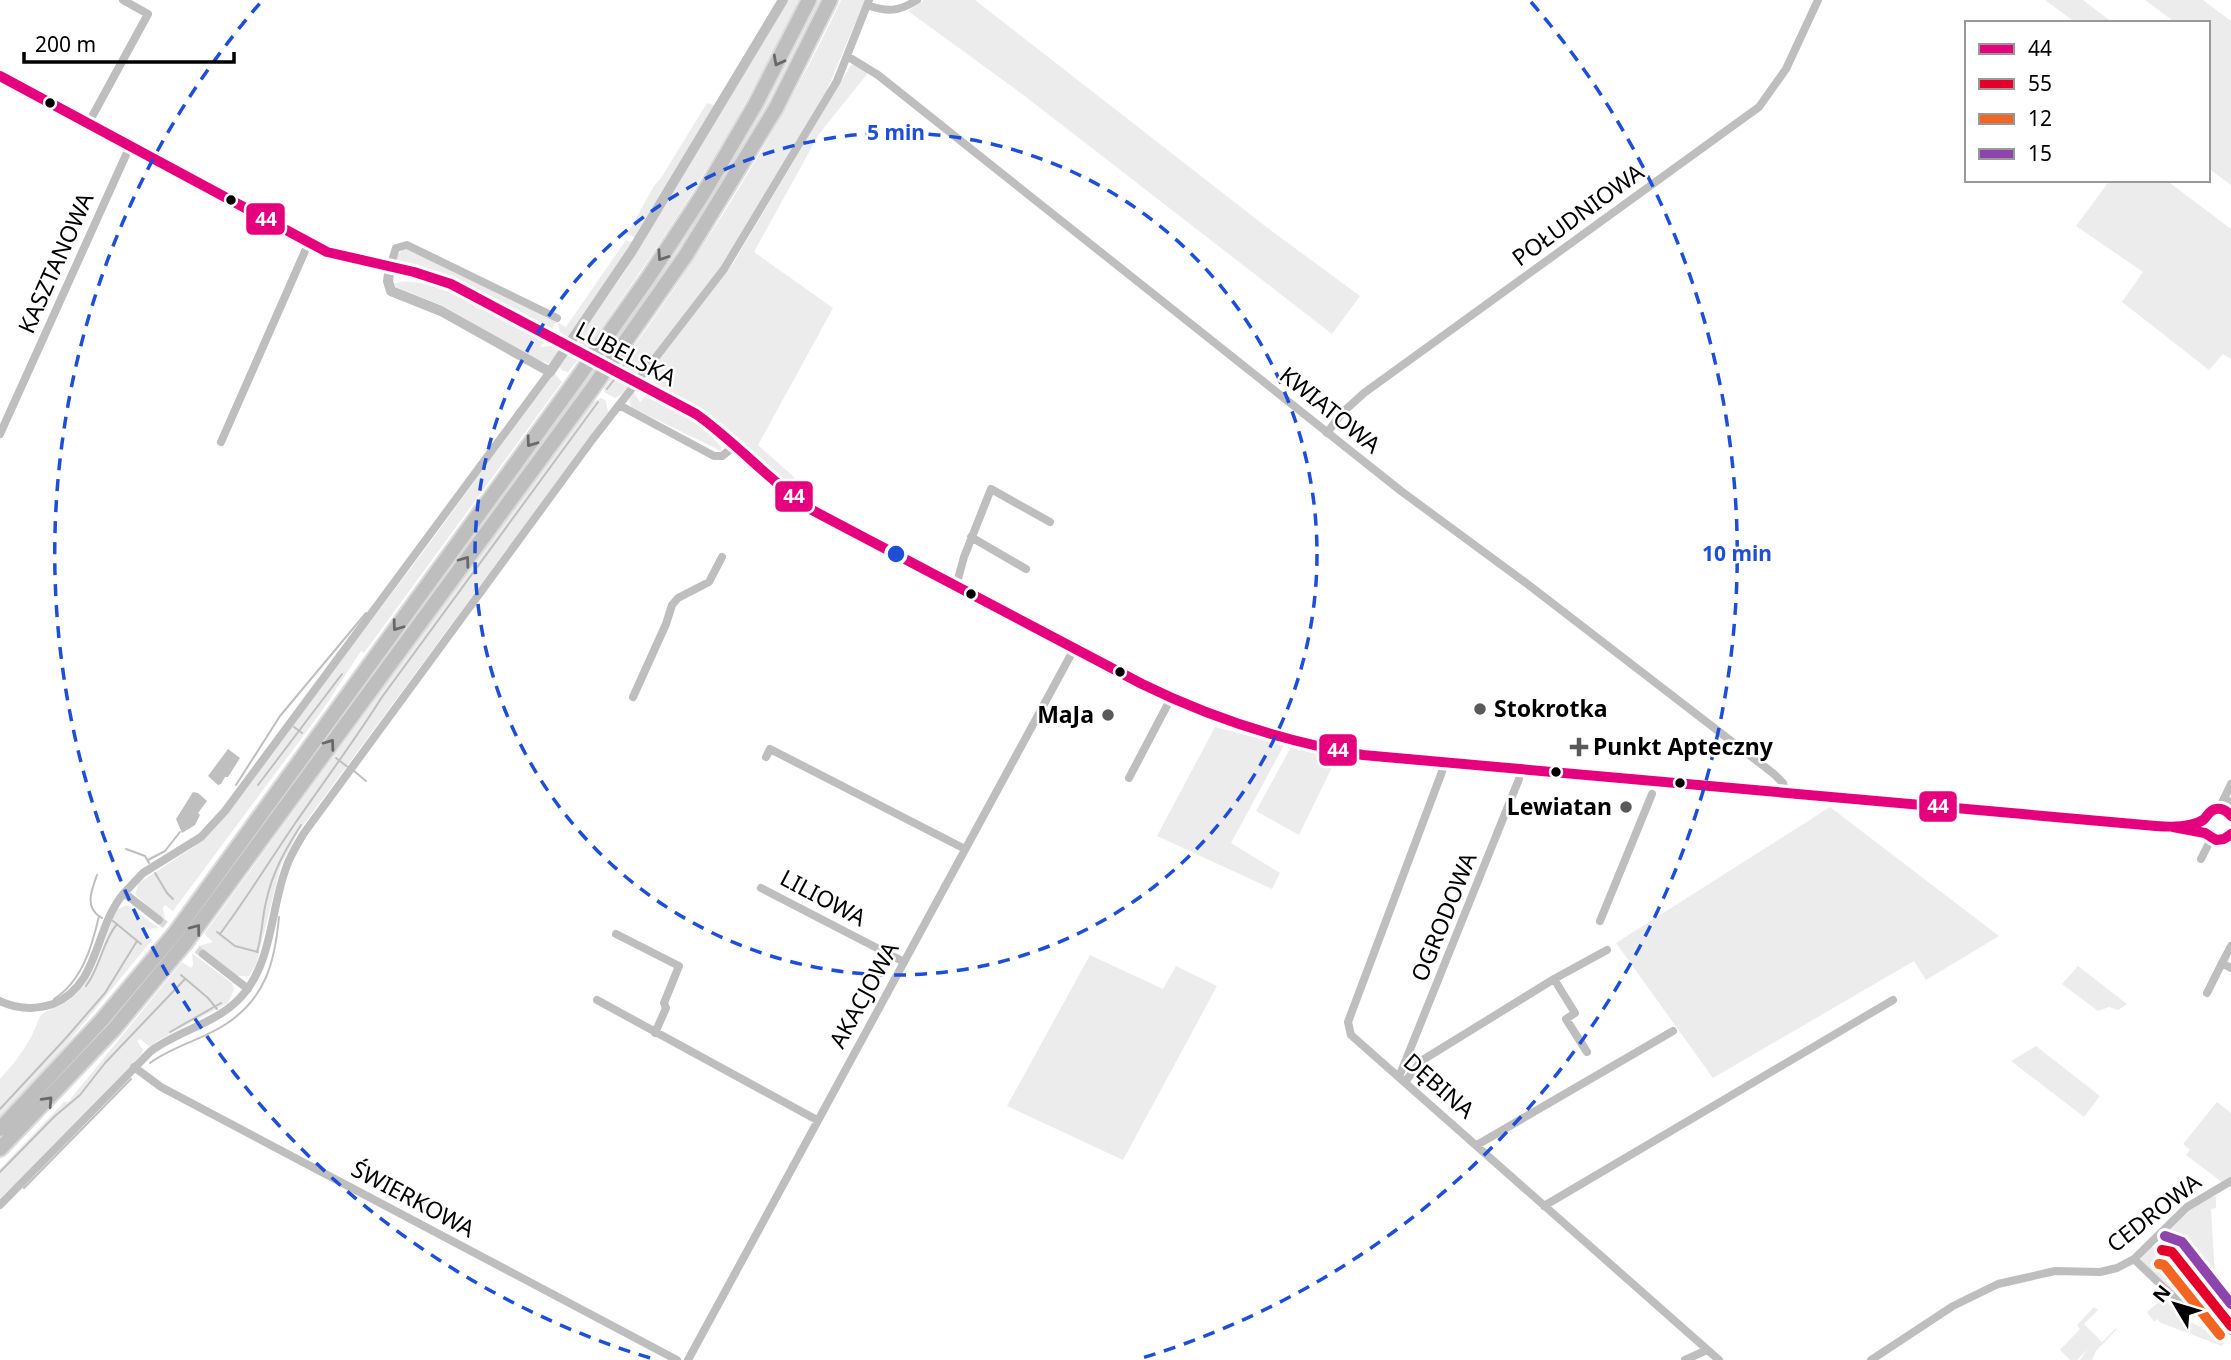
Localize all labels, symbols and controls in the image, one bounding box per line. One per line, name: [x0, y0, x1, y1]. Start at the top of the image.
scale bar: [24, 21, 234, 65]
legend: [1965, 21, 2210, 182]
text: 200 m: [35, 30, 96, 58]
text: 44: [2028, 34, 2052, 62]
one-way arrow: [773, 54, 787, 66]
text: 55: [2028, 69, 2052, 97]
unlabelled marker: [43, 96, 57, 110]
text: 12: [2028, 104, 2052, 132]
text: 5 min: [867, 118, 925, 146]
text: 15: [2028, 139, 2052, 167]
street label: POŁUDNIOWA: [1505, 155, 1650, 273]
street label: KASZTANOWA: [10, 187, 101, 338]
unlabelled marker: [224, 193, 238, 207]
line badge: 44: [245, 202, 286, 236]
text: 44: [255, 206, 277, 232]
one-way arrow: [658, 248, 671, 261]
street label: LUBELSKA: [570, 313, 683, 393]
street label: KWIATOWA: [1273, 358, 1388, 460]
one-way arrow: [526, 434, 539, 447]
line badge: 44: [774, 480, 814, 513]
text: 44: [783, 483, 805, 509]
text: 10 min: [1702, 539, 1772, 567]
centre of rings: [884, 542, 908, 566]
one-way arrow: [457, 556, 469, 569]
unlabelled marker: [964, 587, 978, 601]
one-way arrow: [393, 618, 405, 631]
unlabelled marker: [1113, 665, 1127, 679]
place label: Stokrotka: [1494, 692, 1608, 724]
place label: MaJa: [1037, 698, 1094, 730]
marker: Stokrotka: [1472, 701, 1488, 717]
marker: MaJa: [1100, 707, 1116, 723]
place label: Punkt Apteczny: [1593, 730, 1774, 762]
line badge: 44: [1318, 733, 1358, 767]
text: 44: [1327, 737, 1349, 763]
one-way arrow: [322, 739, 334, 752]
marker: Punkt Apteczny: [1571, 739, 1587, 755]
unlabelled marker: [1549, 765, 1563, 779]
unlabelled marker: [1673, 776, 1687, 790]
place label: Lewiatan: [1507, 790, 1612, 822]
line badge: 44: [1918, 790, 1958, 823]
text: 44: [1927, 793, 1949, 819]
marker: Lewiatan: [1618, 799, 1634, 815]
street label: OGRODOWA: [1403, 847, 1484, 986]
street label: LILIOWA: [775, 861, 872, 933]
one-way arrow: [188, 924, 201, 936]
street label: AKACJOWA: [821, 935, 906, 1053]
street label: DĘBINA: [1397, 1045, 1482, 1125]
one-way arrow: [39, 1096, 52, 1109]
street label: ŚWIERKOWA: [346, 1152, 481, 1244]
street label: CEDROWA: [2100, 1165, 2207, 1259]
north arrow: [2140, 1269, 2210, 1339]
text: N: [2147, 1279, 2177, 1308]

